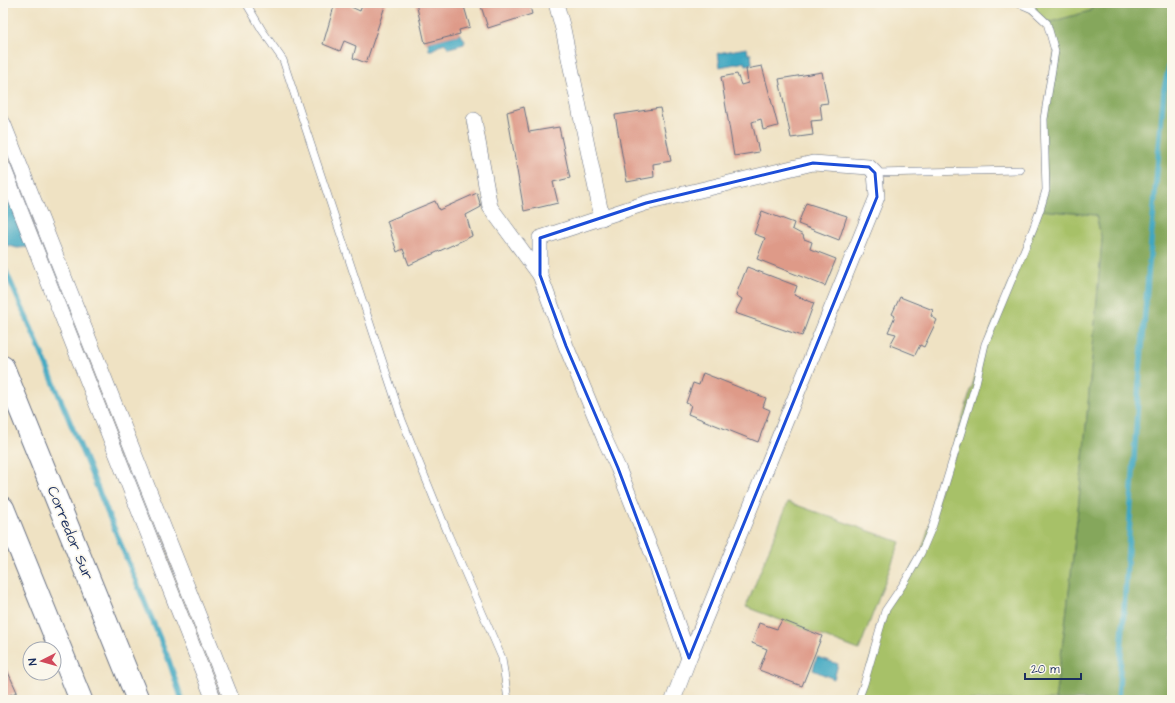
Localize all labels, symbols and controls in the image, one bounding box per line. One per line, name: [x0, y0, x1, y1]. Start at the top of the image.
street label: Corredor Sur: [42, 483, 98, 583]
north arrow: [22, 641, 62, 681]
scale bar: [1025, 655, 1081, 681]
text: N: [25, 658, 40, 666]
text: 20 m: [1031, 661, 1060, 678]

